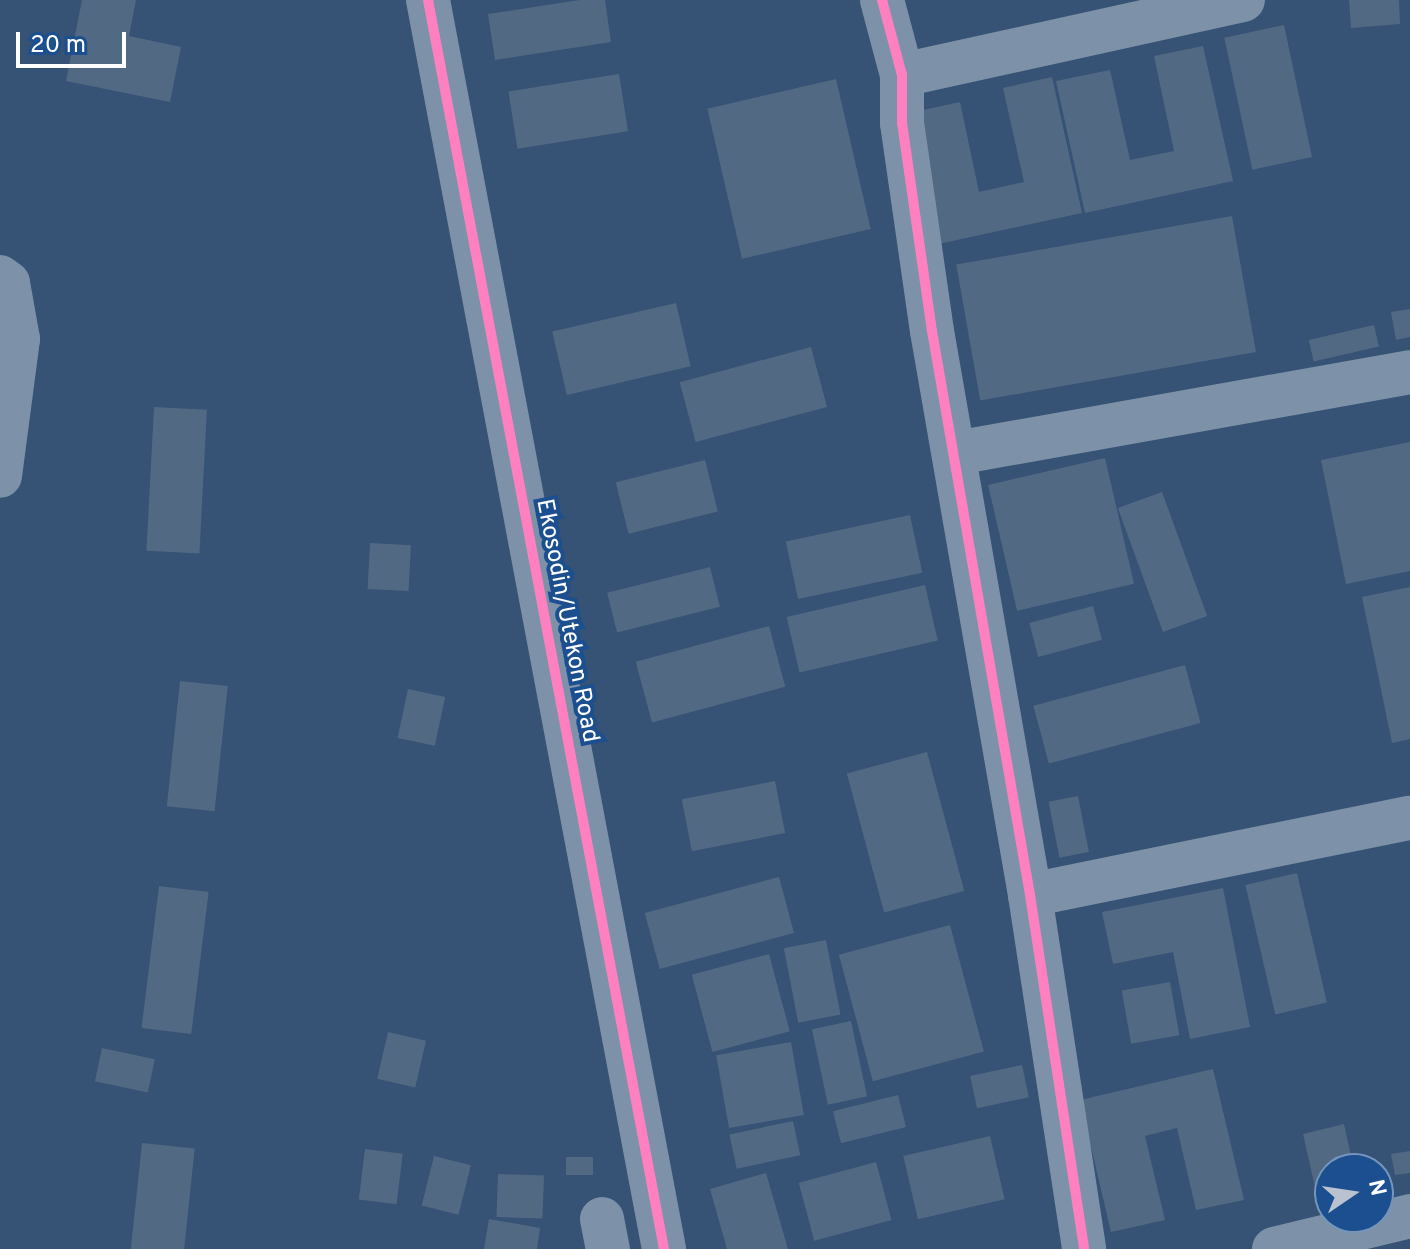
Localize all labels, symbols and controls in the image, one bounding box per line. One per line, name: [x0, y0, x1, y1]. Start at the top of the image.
scale bar: [20, 16, 130, 66]
text: 20 m: [30, 31, 86, 61]
street label: Ekosodin/Utekon Road: [528, 497, 604, 745]
north arrow: [1314, 1153, 1394, 1233]
text: N: [1361, 1177, 1391, 1199]

